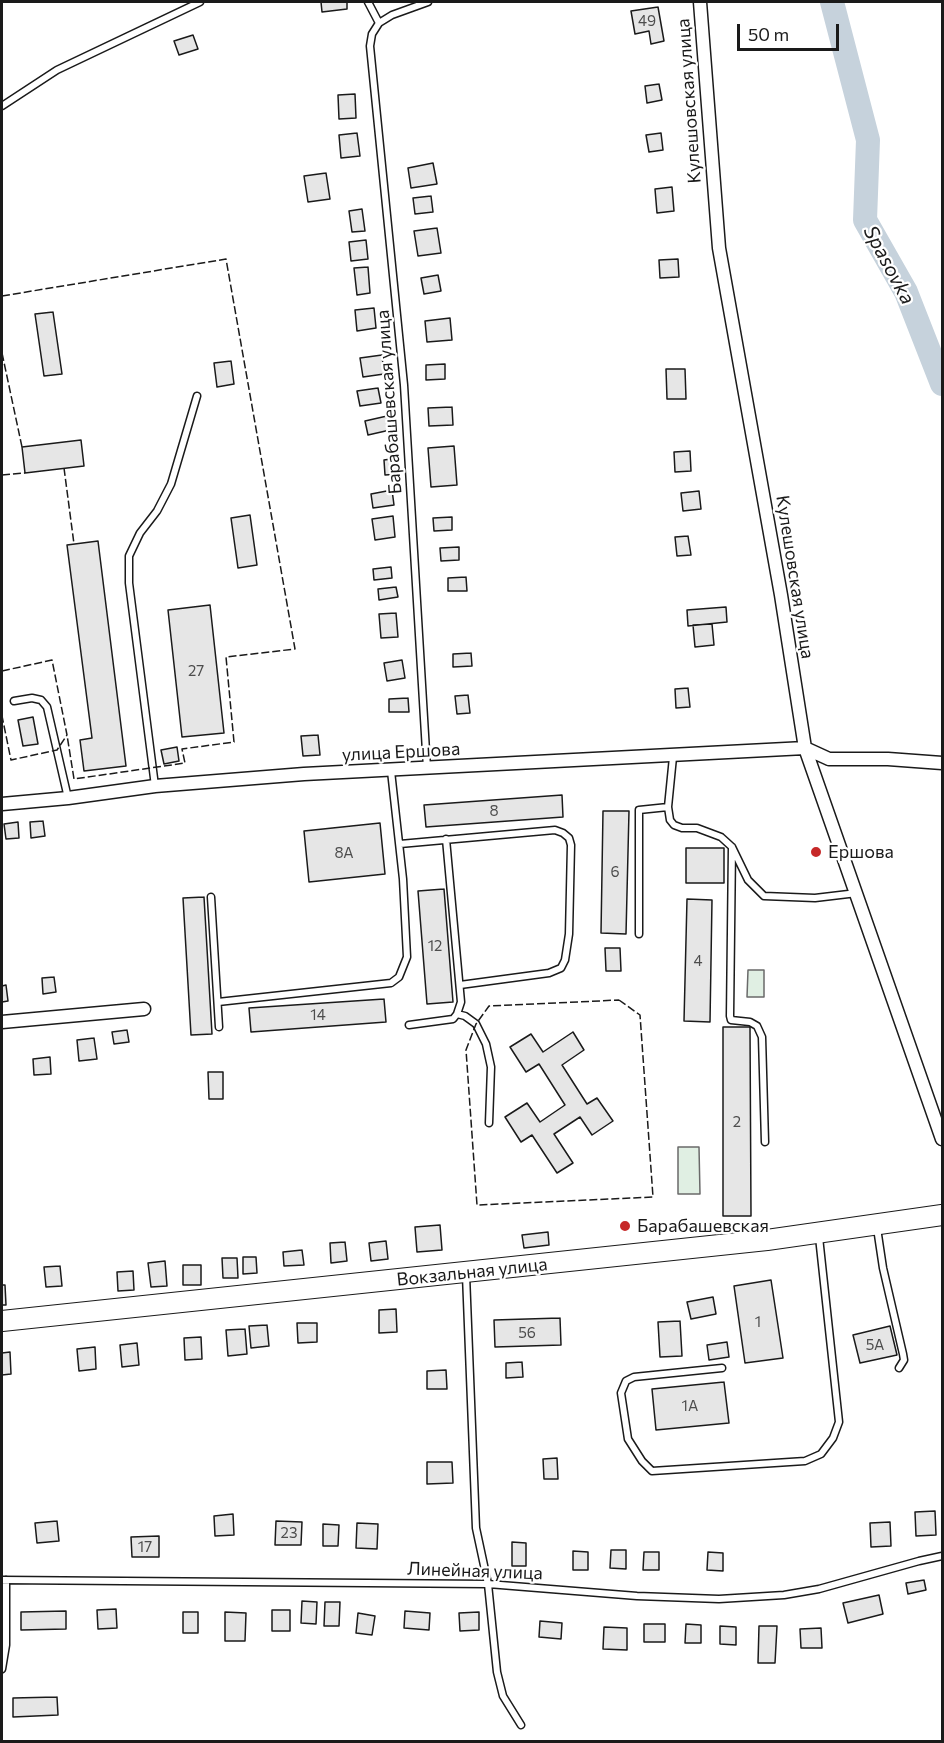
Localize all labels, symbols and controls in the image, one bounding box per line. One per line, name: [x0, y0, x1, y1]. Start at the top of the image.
house number: 49: [638, 12, 656, 30]
scale bar: [740, 12, 842, 50]
street label: Кулешовская улица: [672, 18, 706, 184]
text: 50 m: [748, 23, 789, 45]
water label: Spasovka: [858, 221, 920, 309]
street label: Барабашевская улица: [372, 309, 406, 495]
street label: Кулешовская улица: [771, 494, 819, 660]
house number: 27: [188, 662, 204, 680]
street label: улица Ершова: [341, 738, 461, 766]
house number: 8: [489, 802, 499, 820]
place label: Ершова: [828, 841, 894, 863]
house number: 8А: [334, 844, 354, 862]
marker: Ершова: [809, 845, 823, 859]
house number: 6: [610, 863, 620, 881]
house number: 12: [428, 937, 442, 955]
house number: 4: [694, 952, 702, 970]
house number: 14: [310, 1006, 326, 1024]
house number: 2: [733, 1113, 741, 1131]
place label: Барабашевская: [637, 1215, 769, 1237]
marker: Барабашевская: [618, 1219, 632, 1233]
street label: Вокзальная улица: [396, 1253, 548, 1291]
house number: 1: [755, 1313, 761, 1331]
house number: 56: [518, 1324, 536, 1342]
house number: 5А: [866, 1336, 884, 1354]
house number: 1А: [682, 1397, 698, 1415]
house number: 23: [281, 1524, 297, 1542]
house number: 17: [138, 1538, 152, 1556]
street label: Линейная улица: [407, 1558, 543, 1584]

